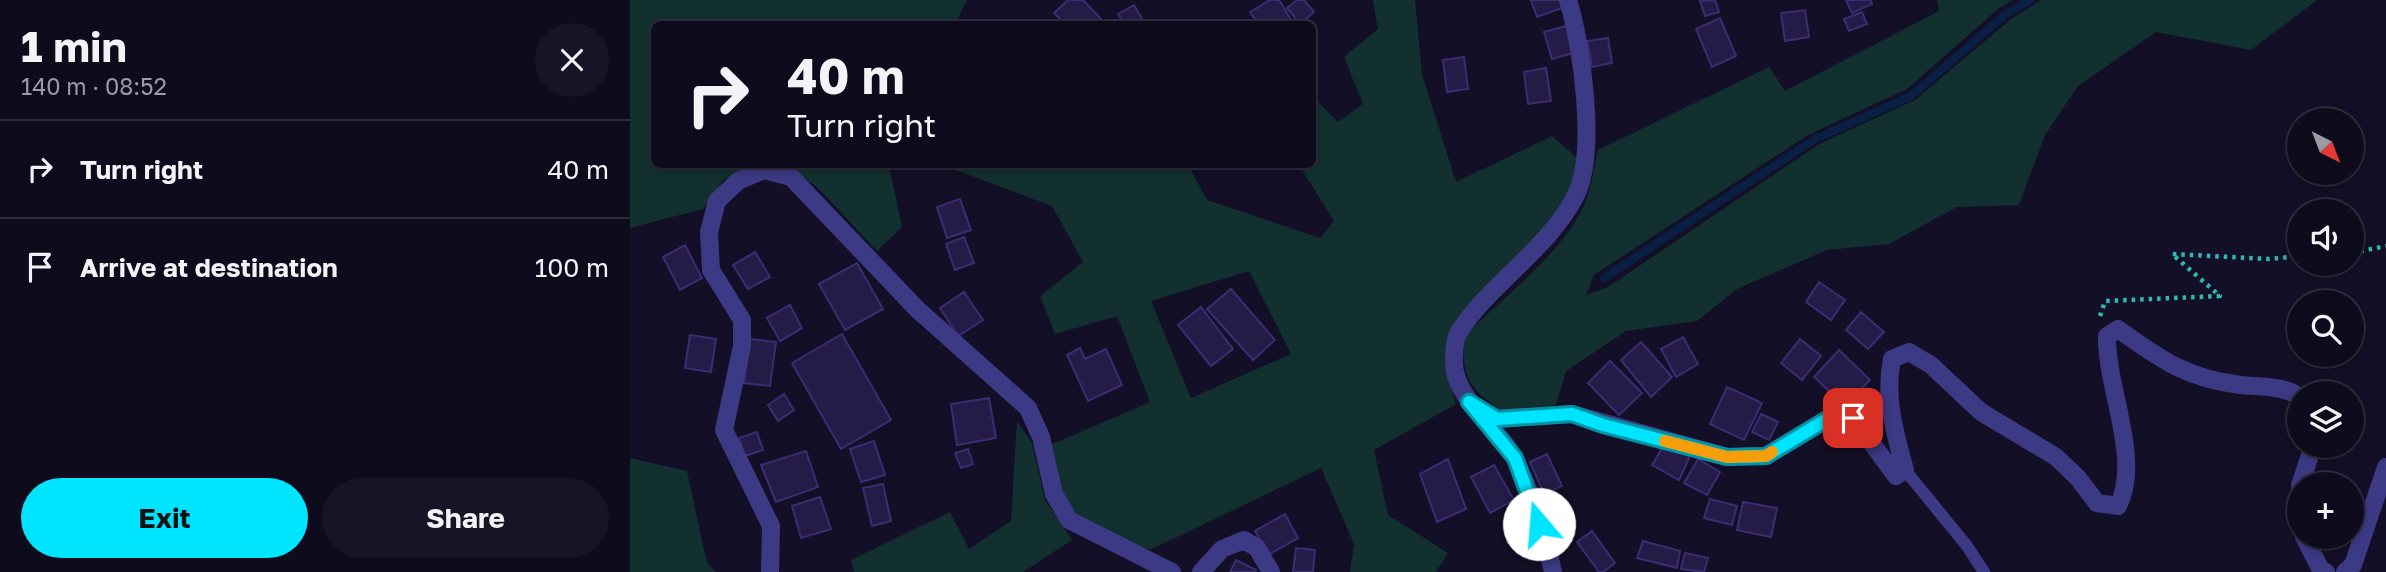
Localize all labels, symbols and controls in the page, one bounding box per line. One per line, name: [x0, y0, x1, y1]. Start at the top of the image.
text: 1 min: [21, 21, 127, 71]
button: close: [535, 23, 609, 97]
text: 40 m: [787, 46, 905, 105]
icon: right: [672, 49, 763, 140]
text: 140 m · 08:52: [21, 72, 167, 100]
text: Turn right: [787, 106, 936, 144]
north arrow: [2287, 108, 2364, 186]
map controls: [2287, 108, 2364, 549]
icon: right: [21, 150, 59, 188]
text: Turn right: [80, 154, 203, 185]
text: 40 m: [548, 154, 609, 185]
button: sound: [2287, 199, 2364, 276]
icon: arrive: [21, 248, 59, 286]
text: Arrive at destination: [80, 252, 338, 283]
text: 100 m: [535, 252, 609, 283]
button: search: [2287, 290, 2364, 367]
button: layers: [2287, 381, 2364, 458]
pin: [1823, 388, 1883, 448]
icon: arrive: [1834, 399, 1872, 437]
button: +: [2287, 472, 2364, 549]
button: Exit: [21, 478, 308, 558]
button: Share: [322, 478, 609, 558]
position arrow: [1502, 487, 1576, 561]

